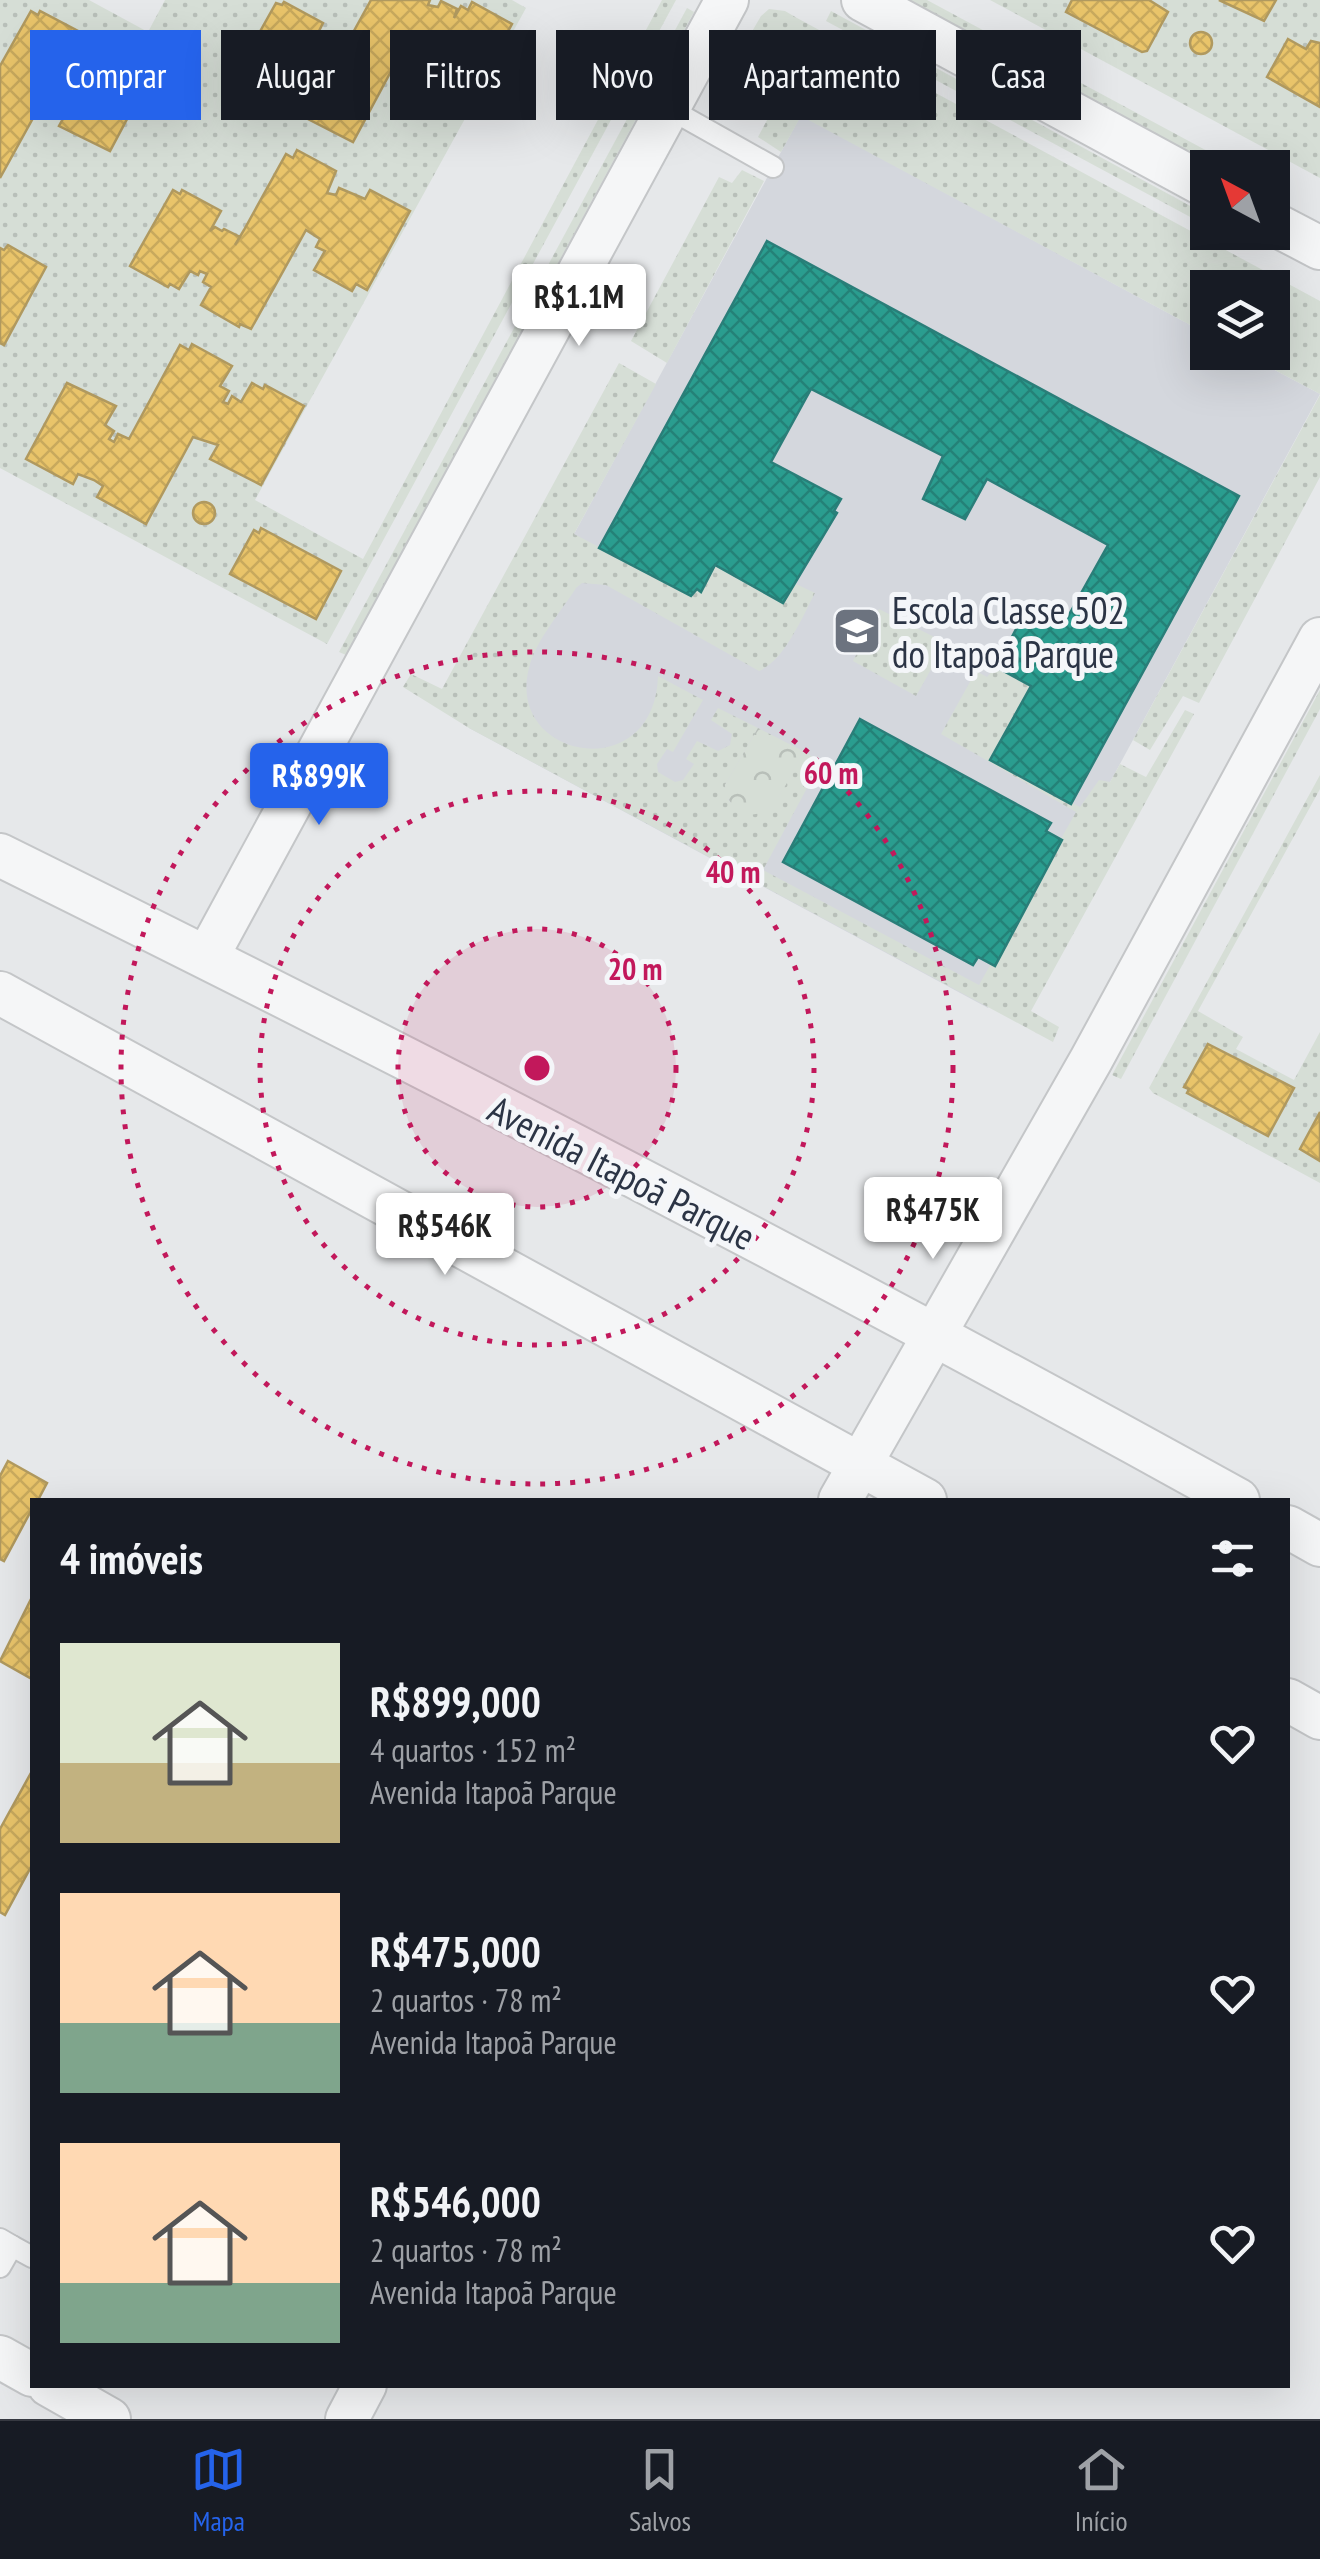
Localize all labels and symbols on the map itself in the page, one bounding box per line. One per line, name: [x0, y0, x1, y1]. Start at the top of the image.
north arrow: [1190, 150, 1290, 250]
pin: R$1.1M: [498, 264, 660, 349]
place label: Escola Classe 502 do Itapoã Parque: [892, 585, 1125, 678]
school or university icon: Escola Classe 502 do Itapoã Parque: [831, 605, 883, 657]
pin: R$899K: [238, 743, 400, 828]
text: 60 m: [804, 753, 858, 792]
text: 40 m: [706, 852, 760, 891]
text: 20 m: [608, 949, 662, 988]
centre of rings: [519, 1050, 555, 1086]
street label: Avenida Itapoã Parque: [480, 1084, 764, 1260]
pin: R$475K: [852, 1177, 1014, 1262]
pin: R$546K: [364, 1193, 526, 1278]

